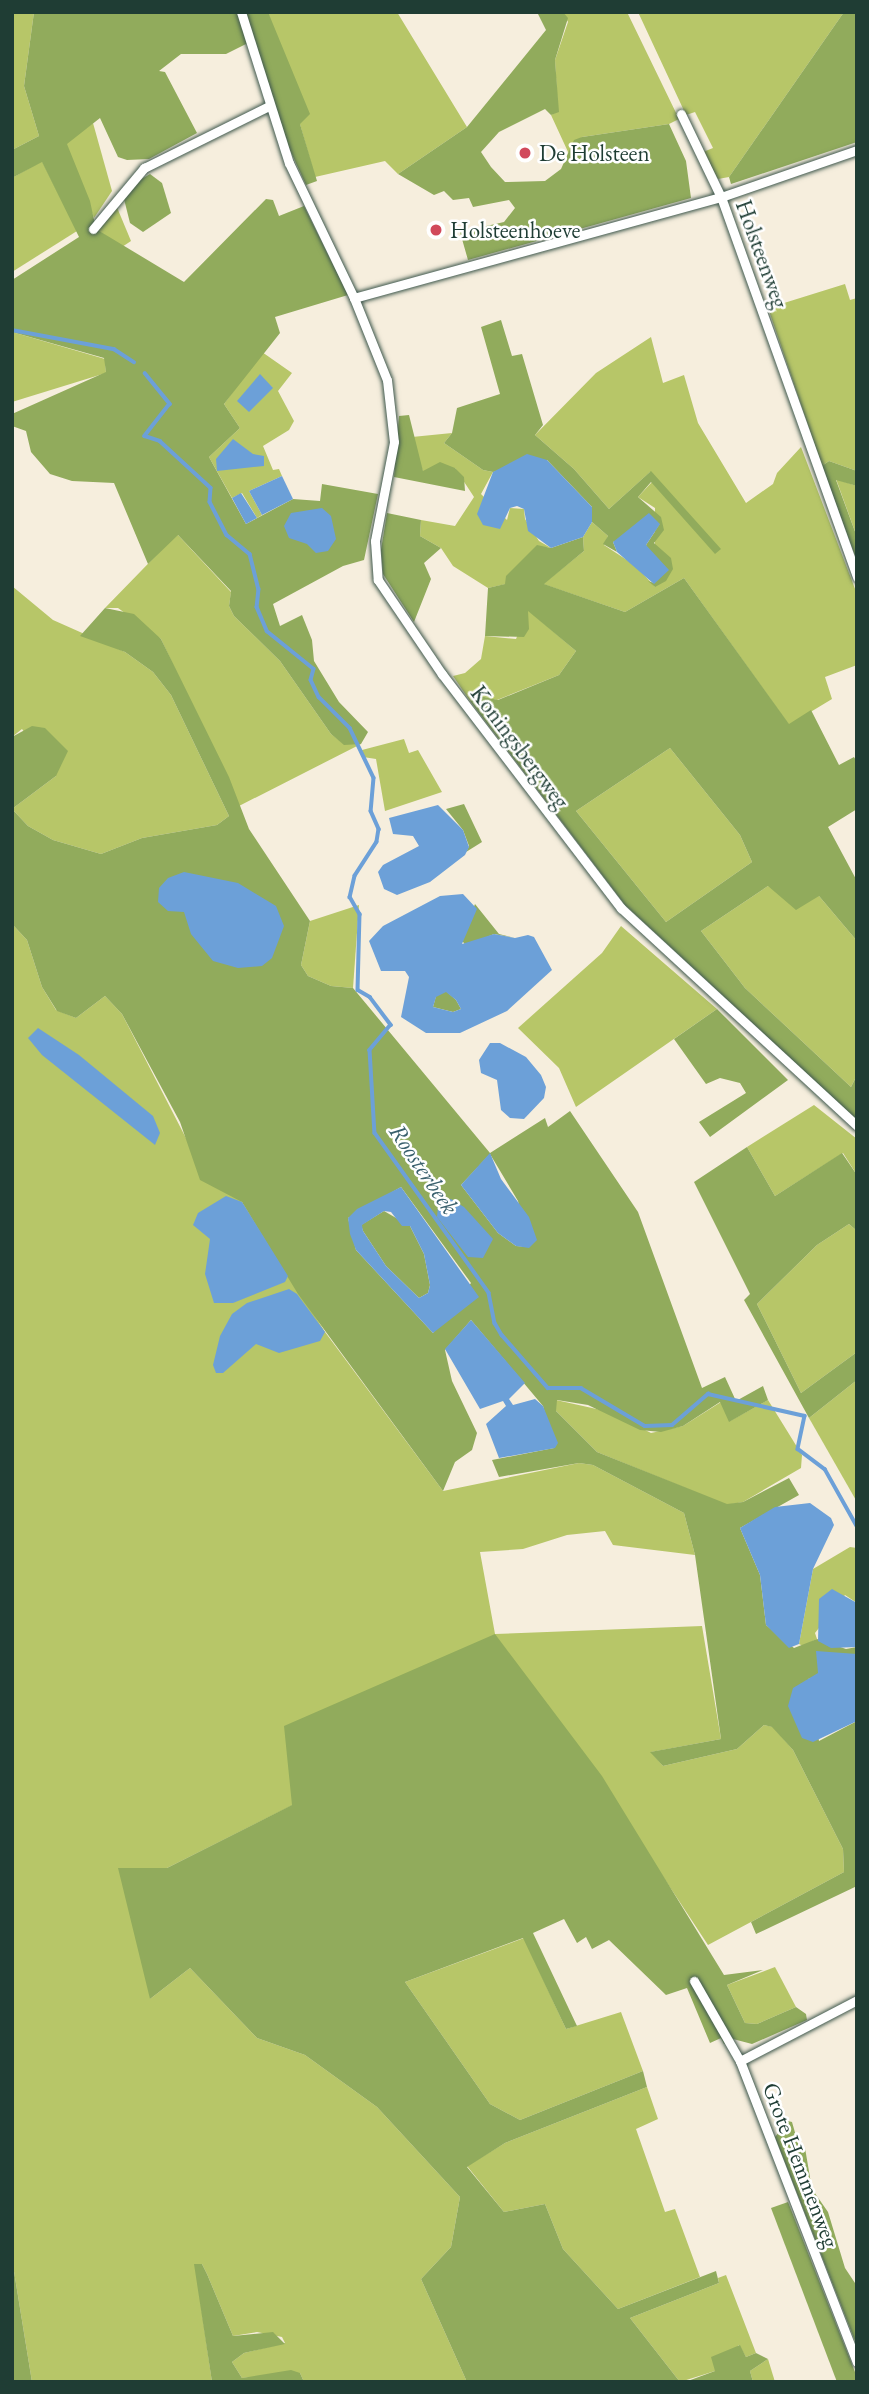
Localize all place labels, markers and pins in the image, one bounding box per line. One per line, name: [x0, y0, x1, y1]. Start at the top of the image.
place label: De Holsteen: [539, 139, 650, 167]
marker: De Holsteen: [517, 145, 533, 161]
place label: Holsteenhoeve: [450, 216, 580, 244]
marker: Holsteenhoeve: [428, 222, 444, 238]

